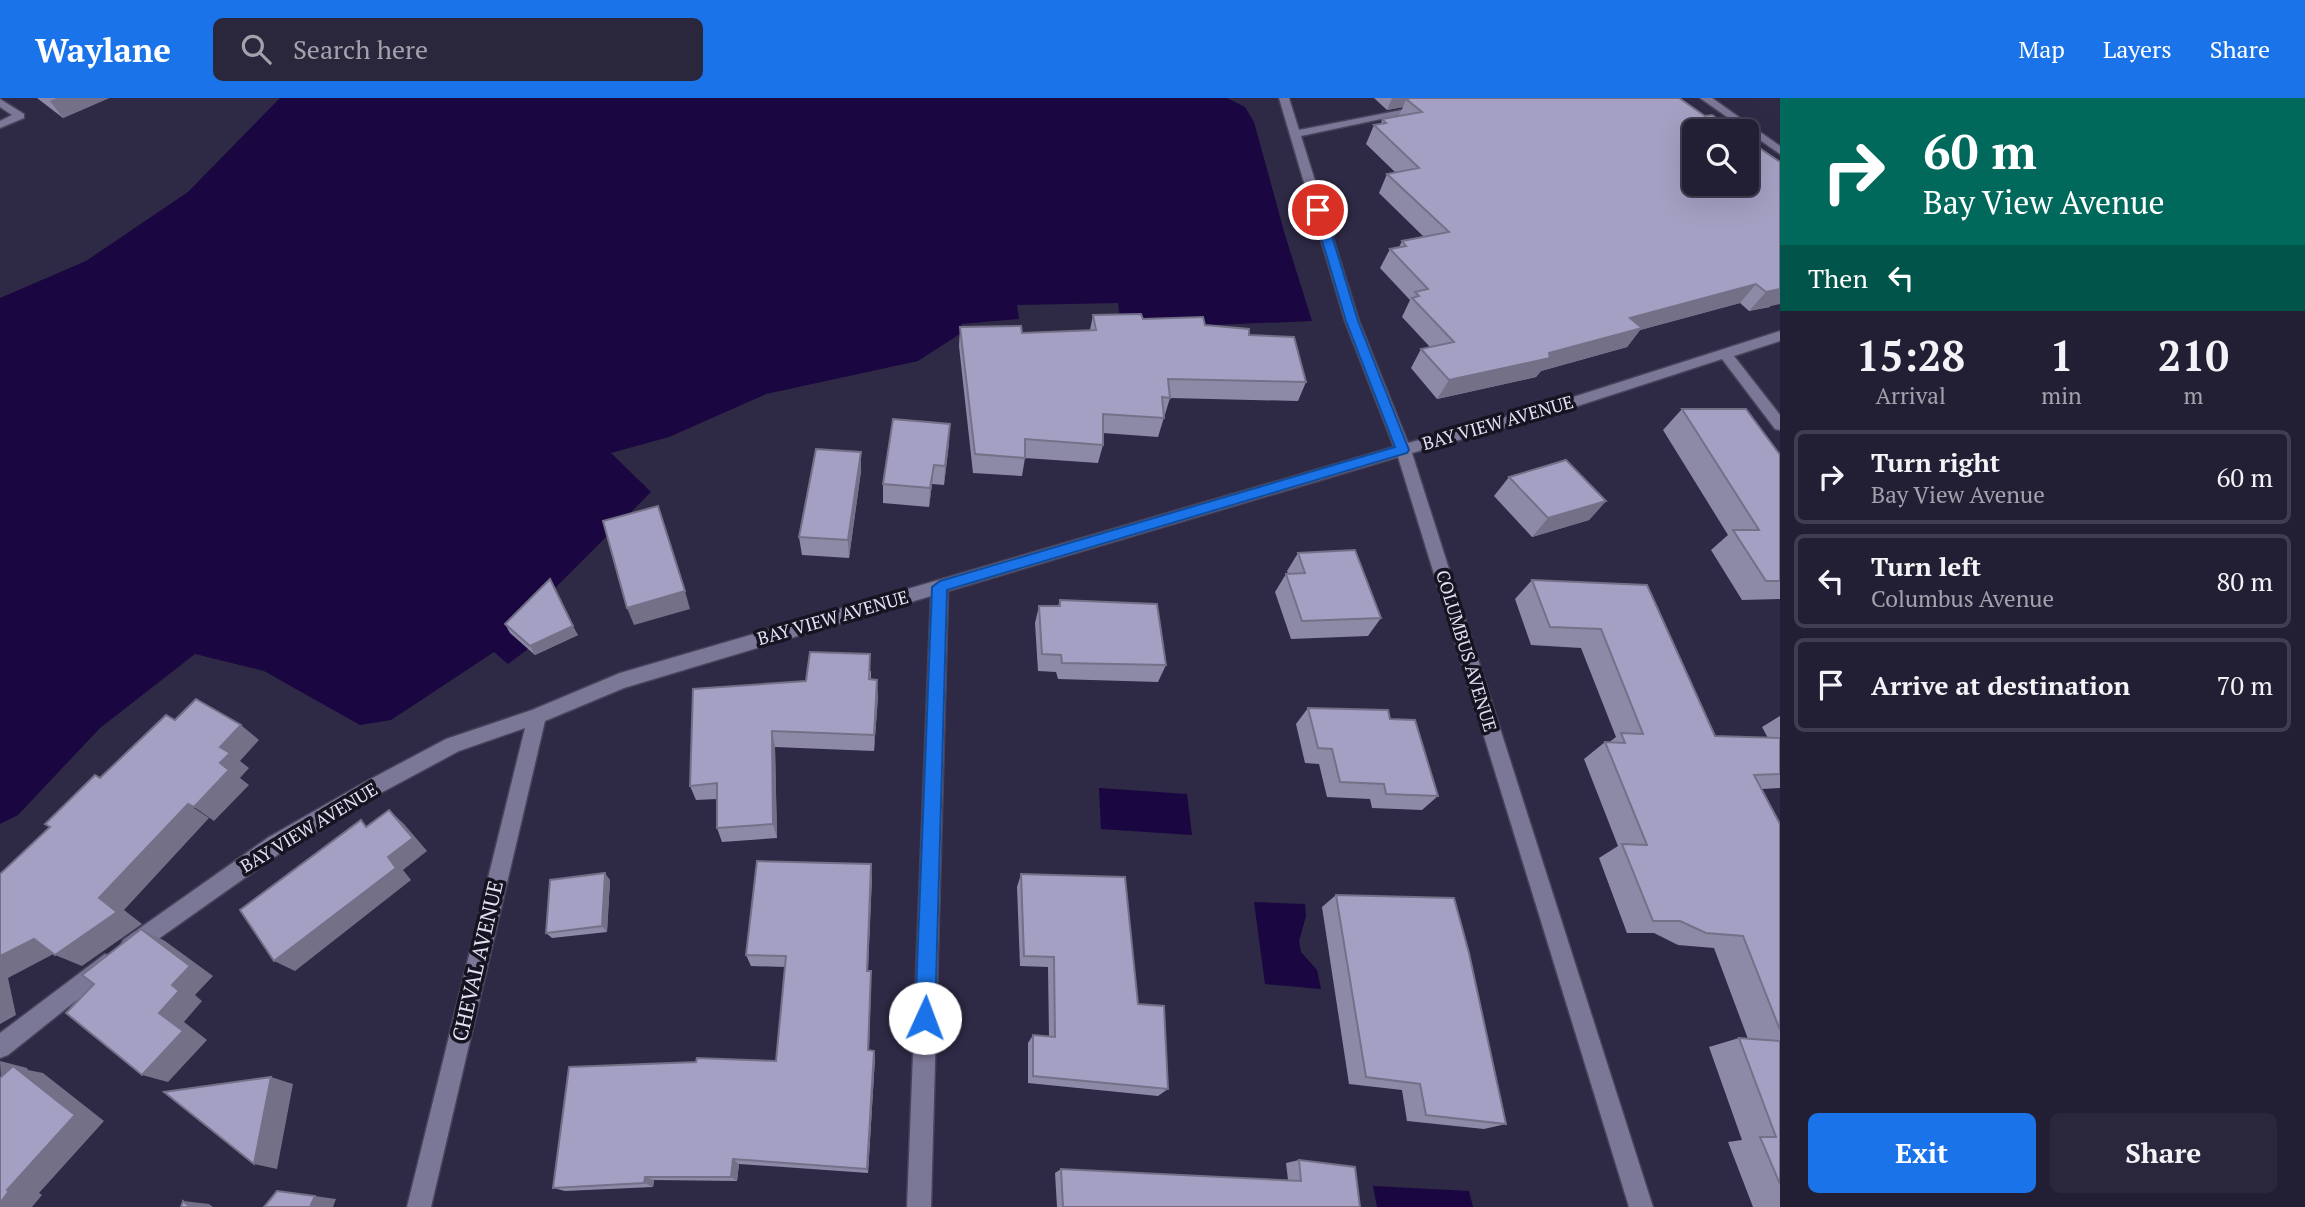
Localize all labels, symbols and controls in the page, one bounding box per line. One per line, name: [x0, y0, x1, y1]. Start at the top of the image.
search box: [213, 18, 703, 81]
text: Waylane: [35, 28, 171, 71]
icon: search: [237, 30, 275, 68]
text: Search here: [293, 32, 428, 66]
text: Map: [2018, 33, 2065, 65]
text: Layers: [2103, 33, 2172, 65]
text: Share: [2210, 33, 2270, 65]
text: 60 m: [1923, 118, 2037, 183]
map controls: [1682, 119, 1759, 196]
button: search: [1682, 119, 1759, 196]
icon: right: [1808, 126, 1899, 217]
pin: [1288, 180, 1348, 240]
text: Bay View Avenue: [1923, 181, 2165, 223]
icon: arrive: [1299, 191, 1337, 229]
icon: left: [1882, 259, 1920, 297]
text: Then: [1808, 261, 1868, 295]
text: 15:28: [1856, 327, 1965, 383]
text: 1: [2050, 327, 2073, 383]
text: 210: [2158, 327, 2229, 383]
text: Arrival: [1875, 380, 1946, 411]
text: min: [2041, 380, 2082, 411]
text: m: [2183, 380, 2203, 411]
street label: BAY VIEW AVENUE: [1419, 389, 1576, 455]
text: Turn right: [1871, 445, 2000, 479]
icon: right: [1812, 458, 1850, 496]
text: 60 m: [2217, 460, 2273, 494]
text: Bay View Avenue: [1871, 479, 2045, 510]
text: Turn left: [1871, 549, 1981, 583]
icon: left: [1812, 562, 1850, 600]
text: 80 m: [2217, 564, 2273, 598]
street label: COLUMBUS AVENUE: [1431, 567, 1503, 734]
text: Columbus Avenue: [1871, 583, 2054, 614]
street label: BAY VIEW AVENUE: [754, 584, 911, 650]
icon: arrive: [1812, 666, 1850, 704]
text: Arrive at destination: [1871, 668, 2130, 702]
text: 70 m: [2217, 668, 2273, 702]
street label: BAY VIEW AVENUE: [235, 777, 382, 878]
street label: CHEVAL AVENUE: [445, 878, 509, 1044]
position arrow: [888, 981, 962, 1055]
button: Exit: [1808, 1113, 2036, 1193]
button: Share: [2050, 1113, 2277, 1193]

